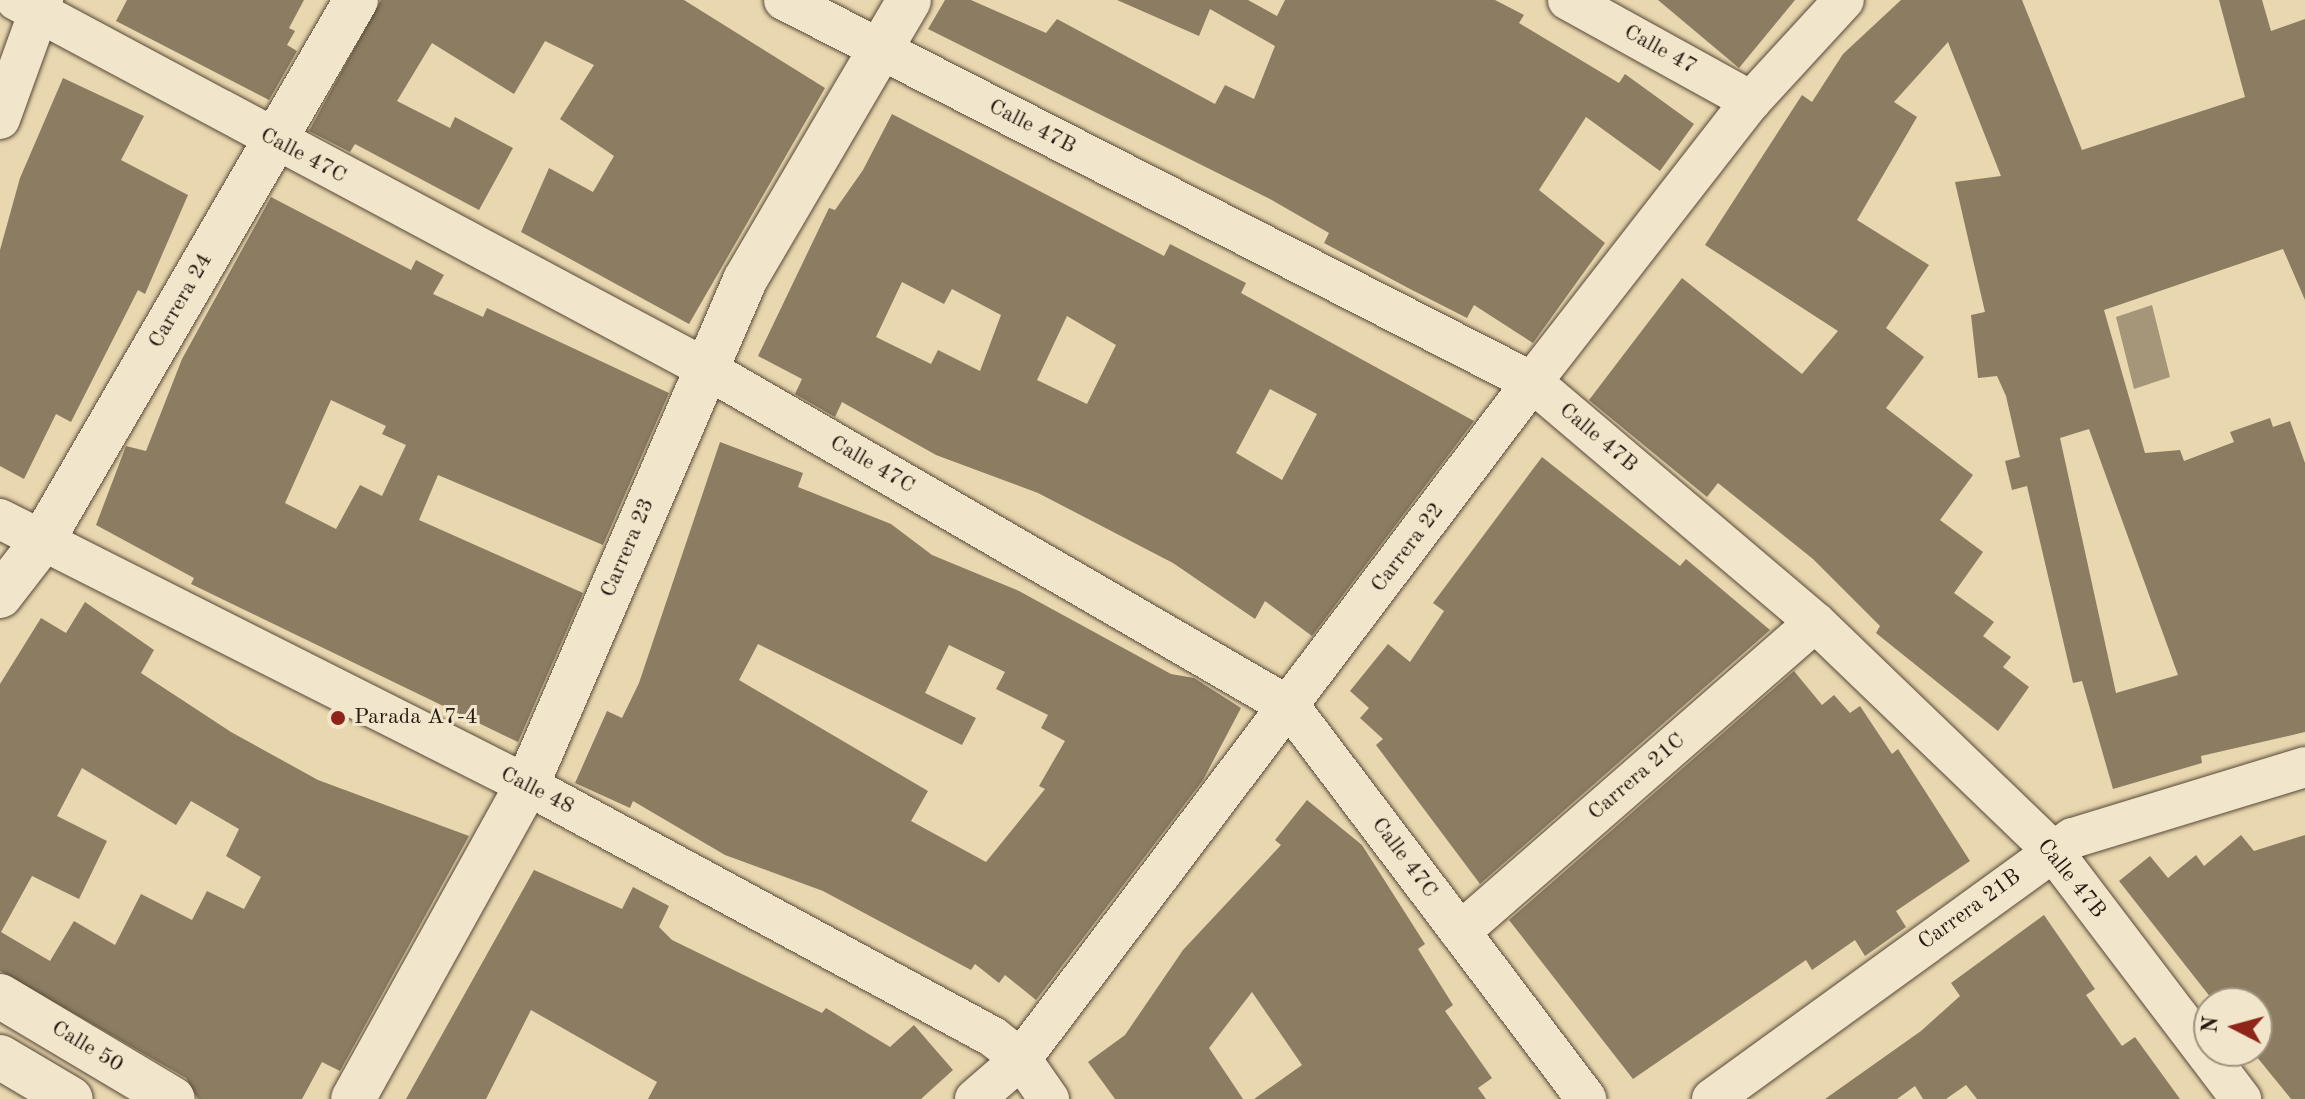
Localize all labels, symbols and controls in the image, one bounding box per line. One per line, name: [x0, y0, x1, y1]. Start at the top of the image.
street label: Calle 47: [1619, 19, 1701, 81]
street label: Calle 47B: [984, 94, 1080, 160]
street label: Calle 47C: [255, 122, 351, 190]
street label: Carrera 24: [143, 249, 219, 353]
street label: Calle 47B: [1553, 398, 1643, 478]
street label: Calle 47C: [825, 430, 919, 500]
street label: Carrera 23: [595, 494, 661, 602]
street label: Carrera 22: [1366, 498, 1450, 598]
place label: Parada A7-4: [354, 705, 478, 731]
marker: Parada A7-4: [329, 709, 347, 727]
street label: Carrera 21C: [1583, 728, 1691, 826]
street label: Calle 48: [496, 761, 578, 821]
street label: Calle 47C: [1365, 813, 1443, 903]
street label: Calle 47B: [2031, 834, 2111, 924]
street label: Carrera 21B: [1913, 864, 2027, 956]
north arrow: [2193, 987, 2273, 1067]
street label: Calle 50: [46, 1015, 128, 1079]
text: N: [2199, 1015, 2223, 1034]

